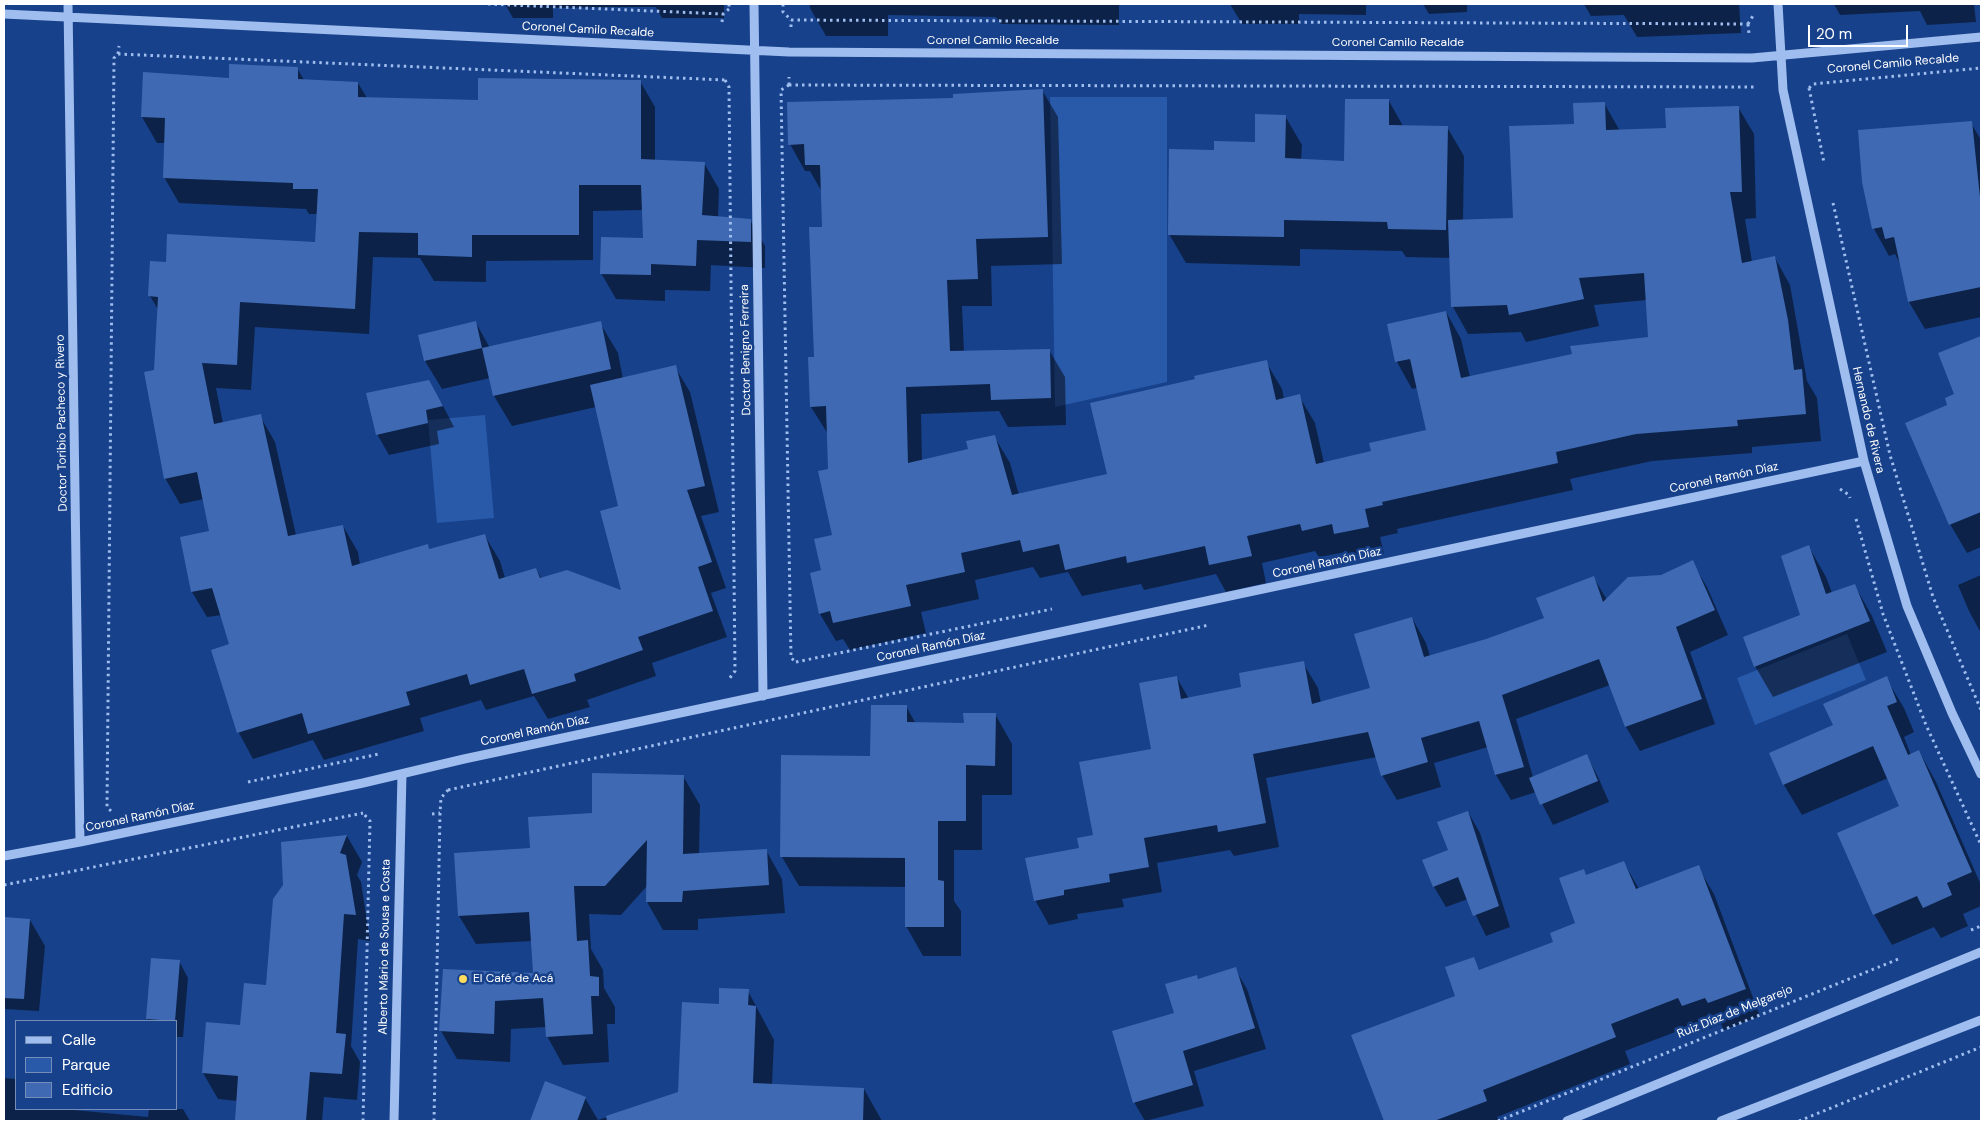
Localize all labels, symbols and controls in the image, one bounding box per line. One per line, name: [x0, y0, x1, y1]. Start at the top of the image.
scale bar: [1810, 15, 1910, 47]
street label: Coronel Camilo Recalde: [522, 19, 654, 41]
text: 20 m: [1816, 24, 1852, 44]
street label: Coronel Camilo Recalde: [927, 34, 1059, 48]
street label: Coronel Camilo Recalde: [1332, 36, 1464, 50]
street label: Coronel Camilo Recalde: [1826, 51, 1960, 77]
street label: Doctor Benigno Ferreira: [738, 284, 754, 416]
street label: Doctor Toribio Pacheco y Rivero: [53, 334, 71, 512]
street label: Hernando de Rivera: [1849, 365, 1887, 475]
street label: Coronel Ramón Díaz: [1668, 459, 1780, 497]
street label: Coronel Ramón Díaz: [1271, 544, 1383, 582]
street label: Coronel Ramón Díaz: [875, 628, 987, 666]
street label: Coronel Ramón Díaz: [479, 712, 591, 750]
street label: Coronel Ramón Díaz: [84, 798, 196, 836]
street label: Alberto Mário de Sousa e Costa: [376, 859, 394, 1035]
place label: El Café de Acá: [473, 972, 553, 986]
marker: El Café de Acá: [457, 973, 469, 985]
street label: Ruiz Díaz de Melgarejo: [1675, 982, 1795, 1042]
legend: [15, 1020, 178, 1110]
text: Calle: [62, 1030, 96, 1050]
text: Parque: [62, 1055, 110, 1075]
text: Edificio: [62, 1080, 113, 1100]

